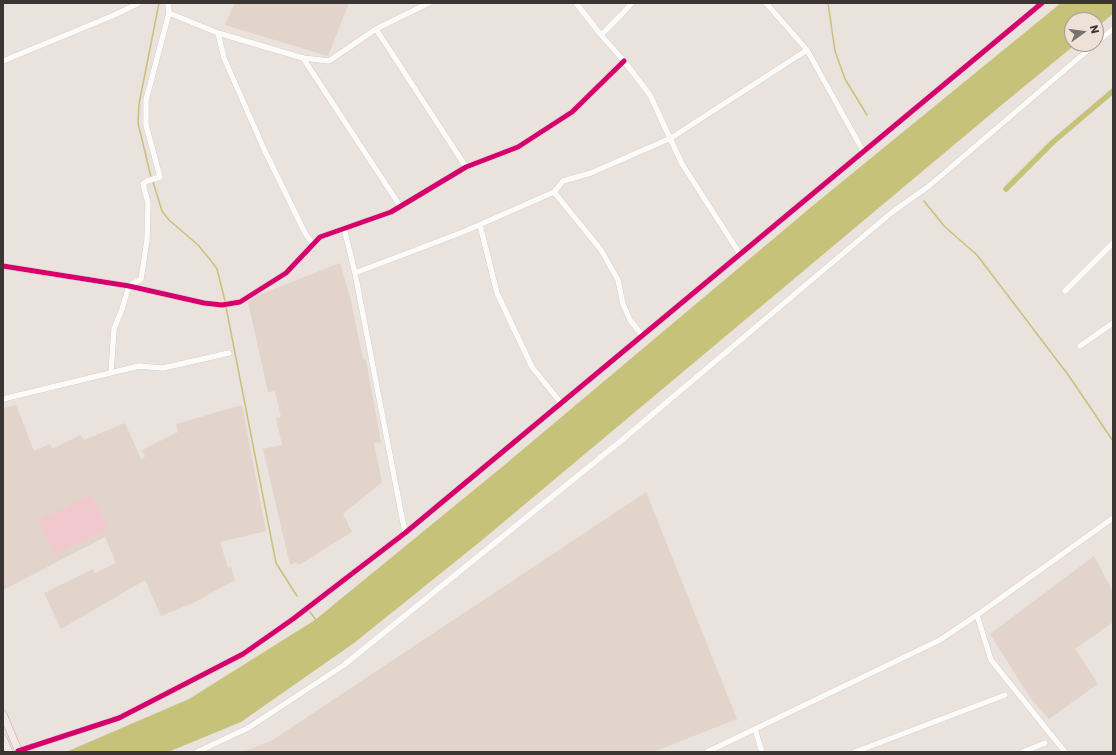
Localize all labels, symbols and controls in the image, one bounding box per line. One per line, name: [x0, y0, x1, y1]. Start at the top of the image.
north arrow: [1064, 12, 1104, 52]
text: N: [1086, 23, 1103, 35]

